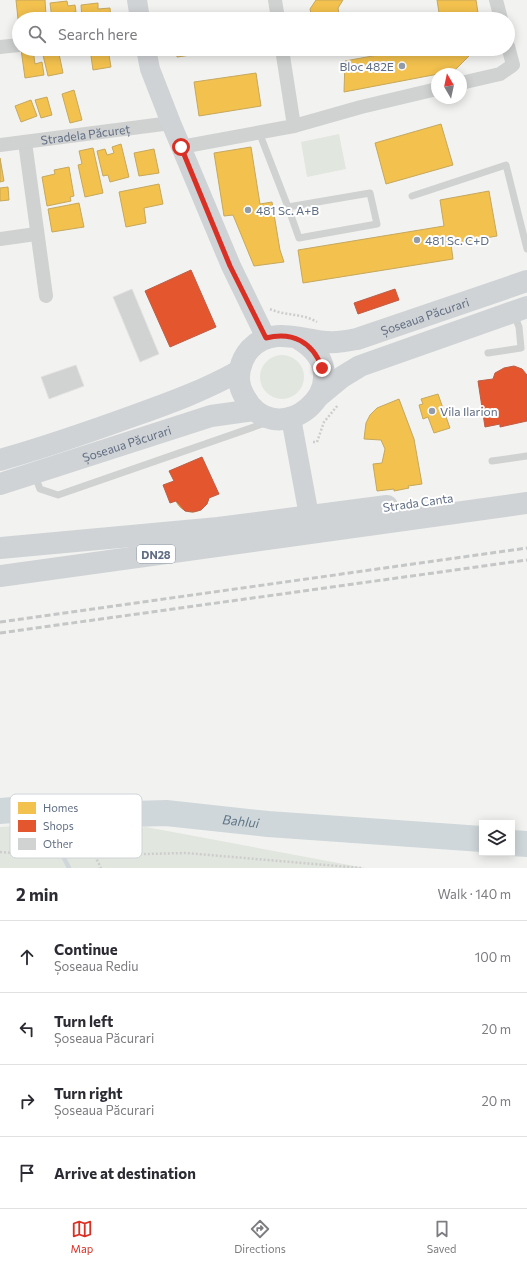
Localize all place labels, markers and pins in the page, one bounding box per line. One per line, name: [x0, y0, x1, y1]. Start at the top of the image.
place label: Bloc 482E: [340, 59, 394, 73]
marker: Bloc 482E: [397, 61, 407, 71]
place label: 481 Sc. A+B: [256, 203, 319, 217]
marker: 481 Sc. A+B: [243, 205, 253, 215]
place label: 481 Sc. C+D: [425, 233, 489, 247]
marker: 481 Sc. C+D: [412, 235, 422, 245]
place label: Vila Ilarion: [440, 404, 498, 418]
marker: Vila Ilarion: [427, 406, 437, 416]

